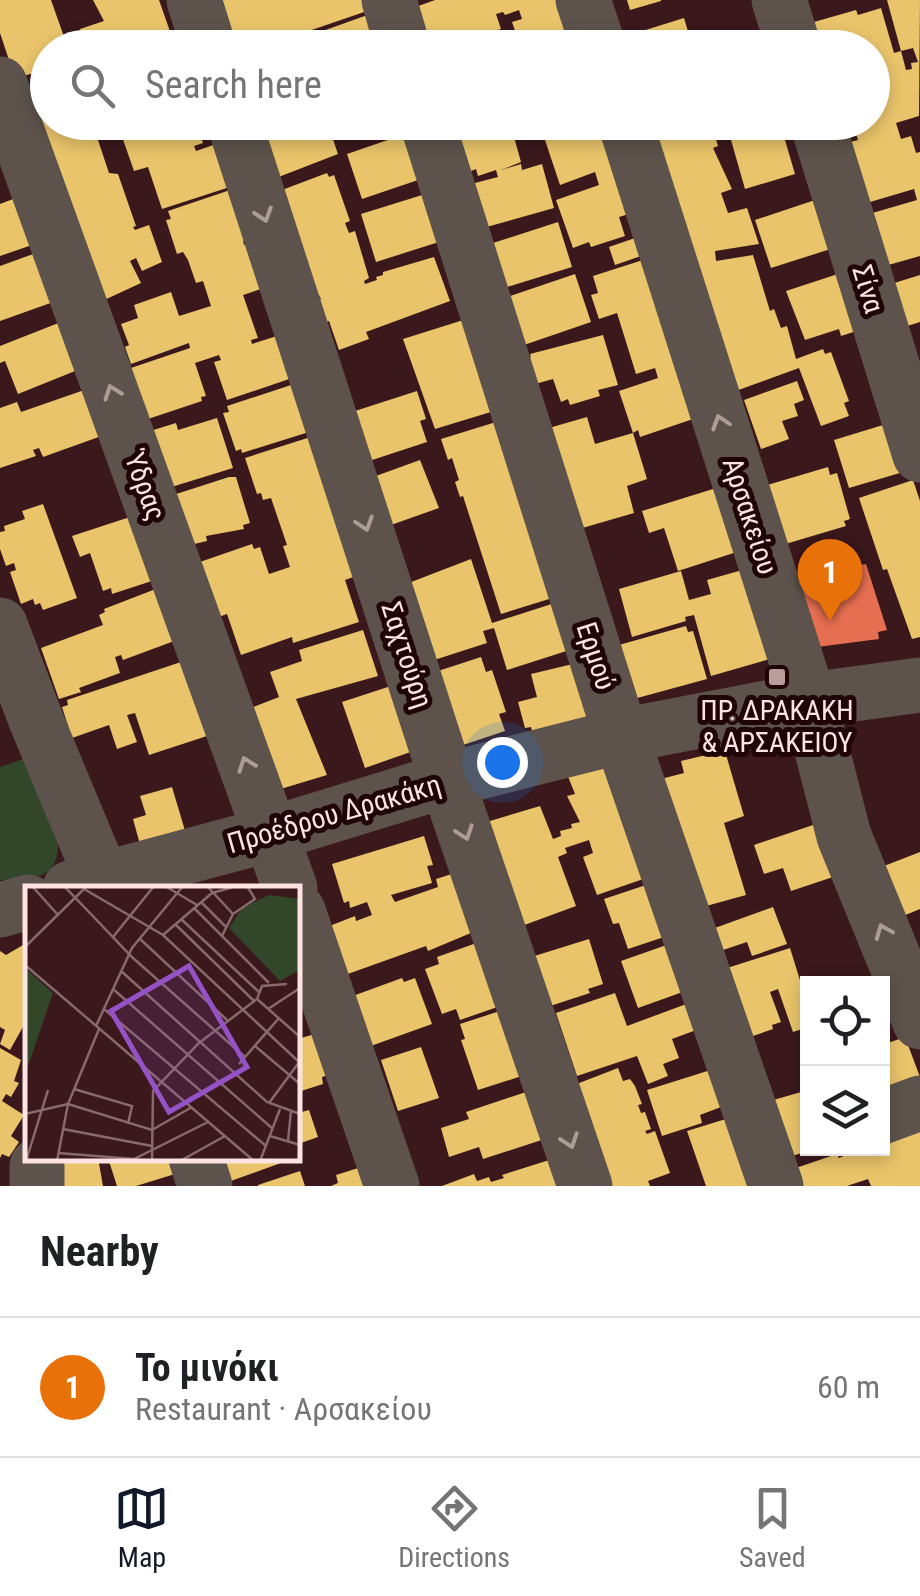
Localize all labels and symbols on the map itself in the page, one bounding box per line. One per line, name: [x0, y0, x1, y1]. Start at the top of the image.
one-way arrow: [253, 206, 273, 223]
street label: Σίνα: [845, 261, 891, 317]
one-way arrow: [103, 385, 123, 402]
one-way arrow: [712, 415, 732, 432]
street label: Ύδρας: [117, 445, 173, 525]
street label: Αρσακείου: [716, 453, 784, 579]
one-way arrow: [353, 515, 373, 532]
pin: 1: [798, 538, 862, 621]
street label: Σαχτούρη: [374, 598, 440, 712]
street label: Ερμού: [570, 618, 622, 694]
marker: ΠΡ. ΔΡΑΚΑΚΗ & ΑΡΣΑΚΕΙΟΥ: [766, 666, 788, 688]
place label: ΠΡ. ΔΡΑΚΑΚΗ & ΑΡΣΑΚΕΙΟΥ: [700, 694, 854, 759]
your location: [477, 737, 528, 788]
one-way arrow: [237, 756, 258, 773]
street label: Προέδρου Δρακάκη: [223, 768, 445, 860]
one-way arrow: [454, 824, 474, 841]
inset map: [25, 886, 300, 1161]
one-way arrow: [875, 924, 895, 942]
one-way arrow: [558, 1132, 578, 1149]

